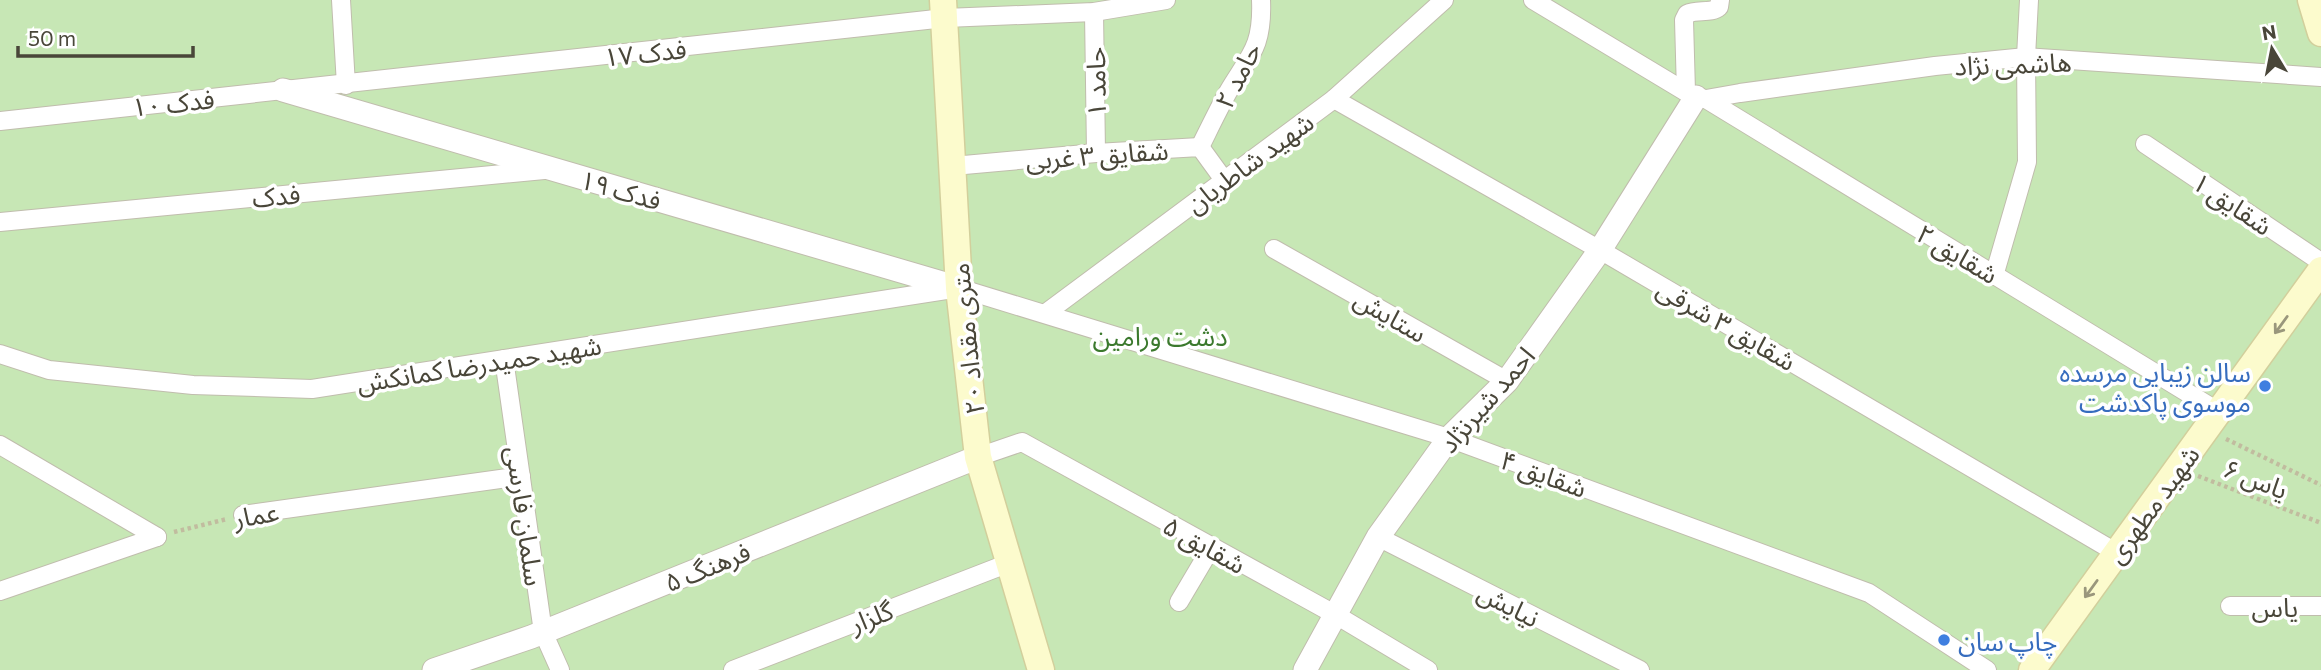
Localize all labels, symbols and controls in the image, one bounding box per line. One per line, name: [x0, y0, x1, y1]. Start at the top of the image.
scale bar: [18, 14, 192, 58]
north arrow: [2237, 14, 2307, 84]
text: N: [2260, 19, 2278, 44]
text: 50 m: [28, 25, 76, 50]
street label: فدک ۱۷: [602, 32, 688, 72]
street label: حامد ۲: [1207, 37, 1267, 113]
street label: هاشمی نژاد: [1954, 45, 2072, 82]
street label: حامد ۱: [1079, 47, 1111, 117]
street label: فدک ۱۰: [130, 82, 216, 122]
street label: شهید شاطریان: [1179, 105, 1319, 220]
street label: شقایق ۳ غربی: [1025, 134, 1170, 176]
street label: فدک ۱۹: [577, 163, 665, 215]
street label: شقایق ۱: [2186, 165, 2279, 243]
street label: فدک: [251, 177, 301, 213]
street label: شقایق ۲: [1911, 217, 2004, 291]
street label: ۲۰ متری مقداد: [943, 262, 990, 416]
street label: شقایق ۳ شرقی: [1651, 272, 1802, 378]
street label: ستایش: [1349, 282, 1433, 349]
one-way arrow: [2274, 315, 2288, 334]
park label: دشت ورامین: [1092, 320, 1228, 352]
street label: شهید حمیدرضا کمانکش: [354, 328, 604, 399]
street label: احمد شیرنژاد: [1432, 340, 1541, 459]
place label: سالن زیبایی مرسده موسوی پاکدشت: [2060, 356, 2251, 420]
marker: سالن زیبایی مرسده موسوی پاکدشت: [2257, 378, 2273, 394]
street label: شهید مطهری: [2099, 439, 2206, 569]
street label: شقایق ۴: [1496, 443, 1591, 505]
street label: سلمان فارسی: [500, 444, 551, 588]
street label: یاس ۶: [2219, 452, 2293, 505]
street label: عمار: [230, 495, 281, 534]
street label: شقایق ۵: [1157, 509, 1252, 581]
street label: فرهنگ ۵: [659, 535, 755, 598]
street label: نیایش: [1473, 575, 1545, 633]
one-way arrow: [2083, 579, 2098, 598]
street label: یاس: [2252, 591, 2298, 623]
street label: گلزار: [844, 594, 898, 640]
place label: چاپ سان: [1958, 625, 2057, 659]
marker: چاپ سان: [1936, 632, 1952, 648]

